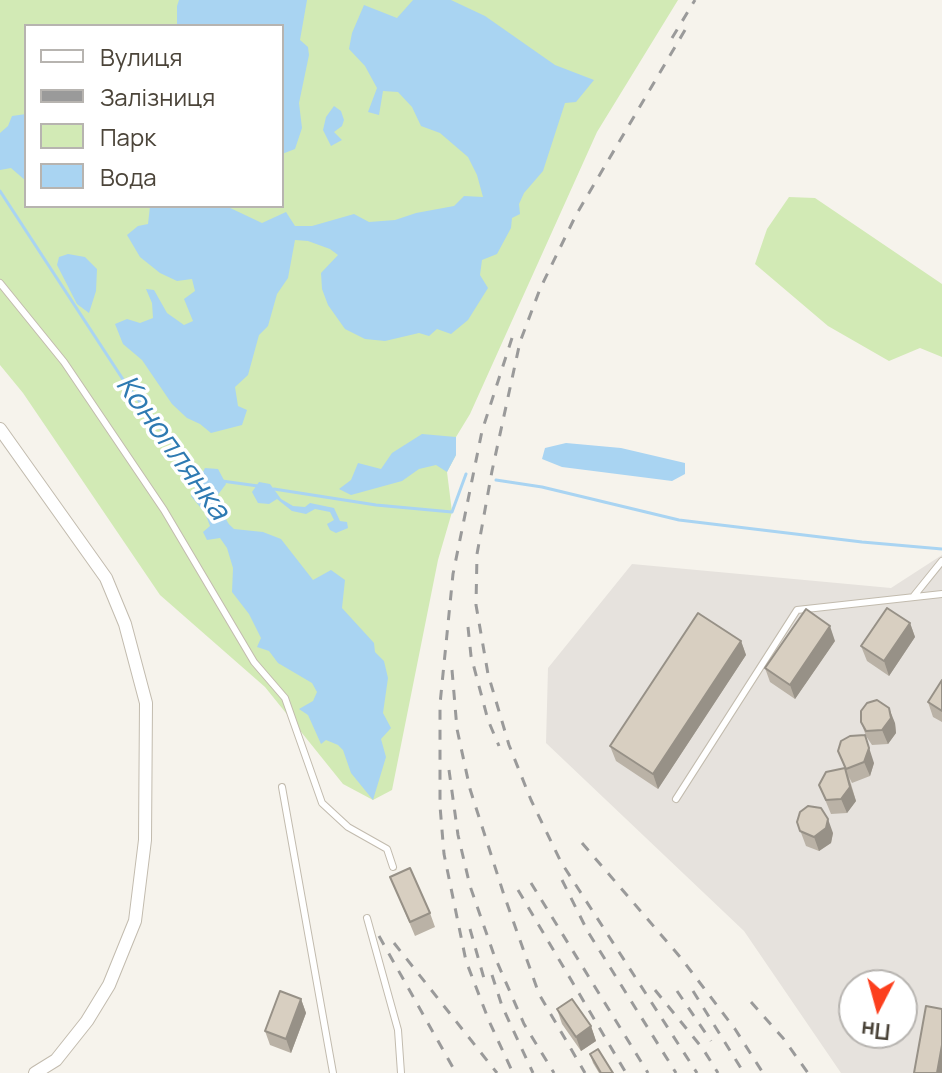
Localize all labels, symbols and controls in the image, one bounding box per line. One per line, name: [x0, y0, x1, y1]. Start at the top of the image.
legend: [24, 24, 284, 208]
text: Вулиця: [100, 40, 182, 73]
text: Залізниця: [100, 80, 215, 113]
text: Парк: [100, 120, 156, 153]
text: Вода: [100, 160, 157, 193]
water label: Коноплянка: [107, 369, 237, 527]
north arrow: [838, 969, 918, 1049]
text: Пн: [859, 1014, 892, 1047]

